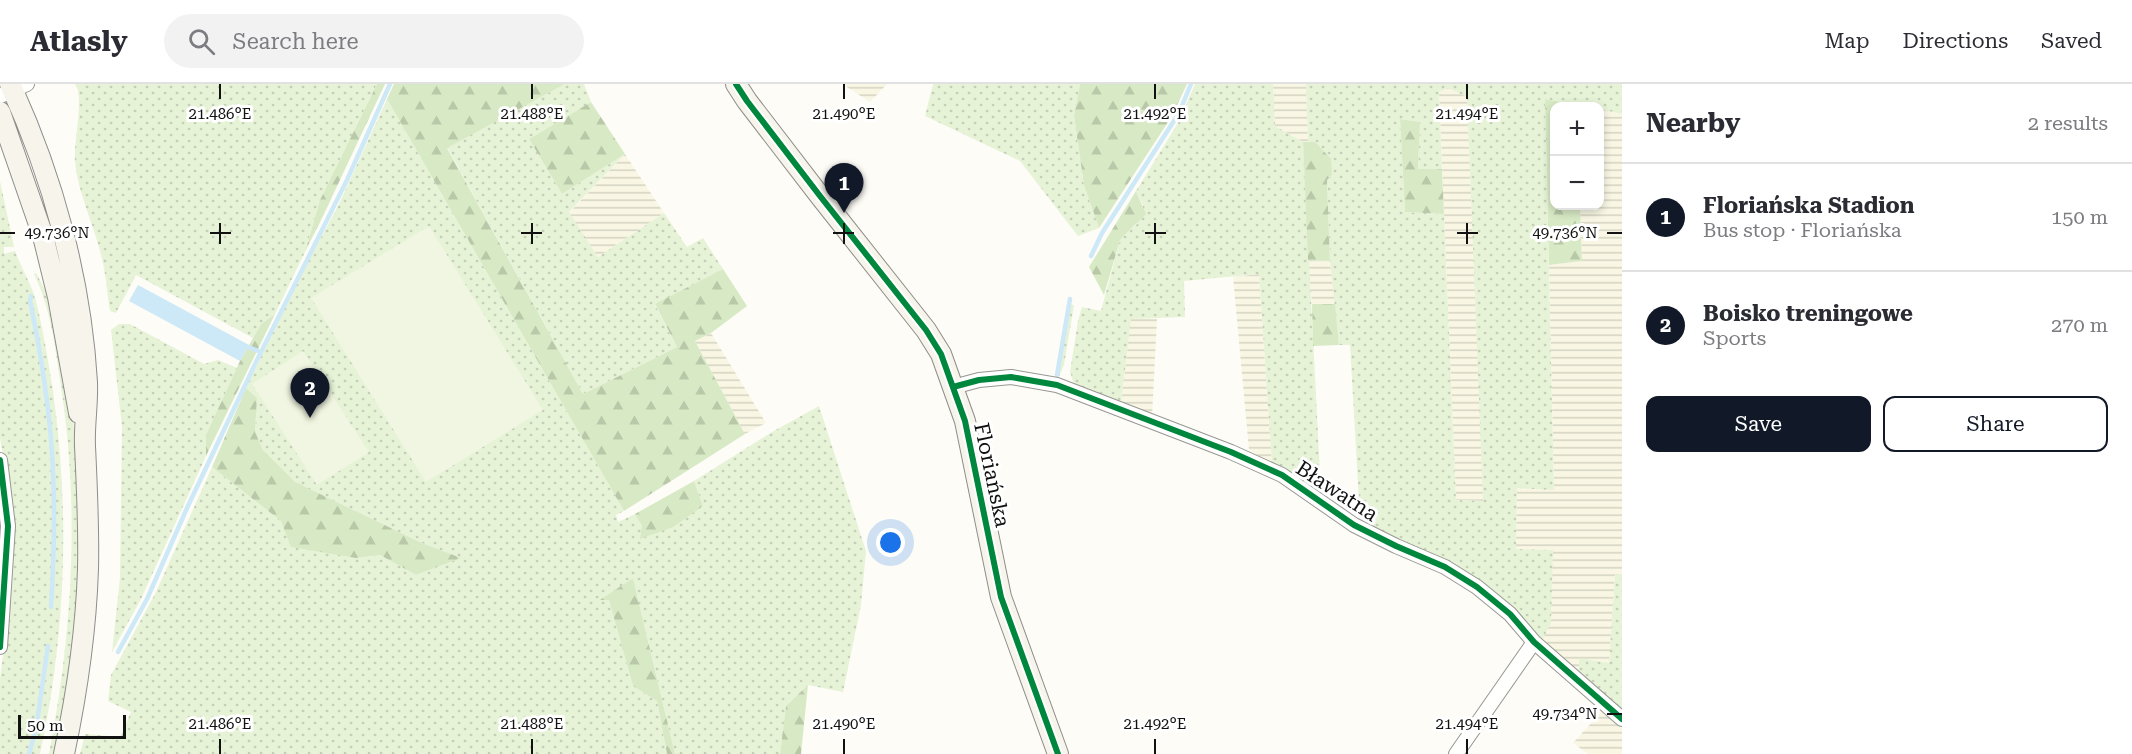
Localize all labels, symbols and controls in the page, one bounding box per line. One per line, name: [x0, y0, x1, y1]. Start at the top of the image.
search box: [164, 14, 584, 68]
text: Atlasly: [30, 25, 128, 58]
icon: search: [185, 25, 218, 58]
text: Search here: [233, 29, 359, 54]
text: Map: [1825, 29, 1869, 53]
text: Directions: [1902, 29, 2008, 53]
text: Saved: [2041, 29, 2102, 53]
map controls: [1550, 102, 1604, 210]
button: +: [1550, 102, 1604, 156]
text: 21.486°E: [189, 105, 251, 123]
text: 21.488°E: [501, 105, 563, 123]
text: 21.490°E: [813, 105, 875, 123]
text: 21.492°E: [1124, 105, 1186, 123]
text: 21.494°E: [1436, 105, 1498, 123]
text: Nearby: [1646, 108, 1740, 138]
text: 2 results: [2028, 111, 2108, 135]
button: −: [1550, 156, 1604, 210]
pin: 1: [824, 164, 864, 213]
text: Floriańska Stadion: [1703, 193, 1915, 218]
text: 1: [1660, 205, 1671, 229]
text: 150 m: [2051, 205, 2108, 229]
text: Bus stop · Floriańska: [1703, 218, 1902, 242]
text: 49.736°N: [24, 224, 90, 242]
text: 49.736°N: [1532, 224, 1598, 242]
text: Boisko treningowe: [1703, 301, 1913, 326]
text: 2: [1660, 313, 1671, 337]
text: 270 m: [2051, 313, 2108, 337]
text: Sports: [1703, 326, 1766, 350]
pin: 2: [290, 368, 330, 418]
button: Save: [1646, 396, 1871, 452]
button: Share: [1883, 396, 2108, 452]
street label: Floriańska: [969, 421, 1015, 530]
street label: Bławatna: [1292, 456, 1383, 527]
your location: [876, 528, 905, 557]
text: 49.734°N: [1532, 705, 1598, 723]
scale bar: [18, 712, 126, 740]
text: 21.486°E: [189, 715, 251, 733]
text: 21.488°E: [501, 715, 563, 733]
text: 21.490°E: [813, 715, 875, 733]
text: 21.492°E: [1124, 715, 1186, 733]
text: 21.494°E: [1436, 715, 1498, 733]
text: 50 m: [27, 716, 64, 735]

